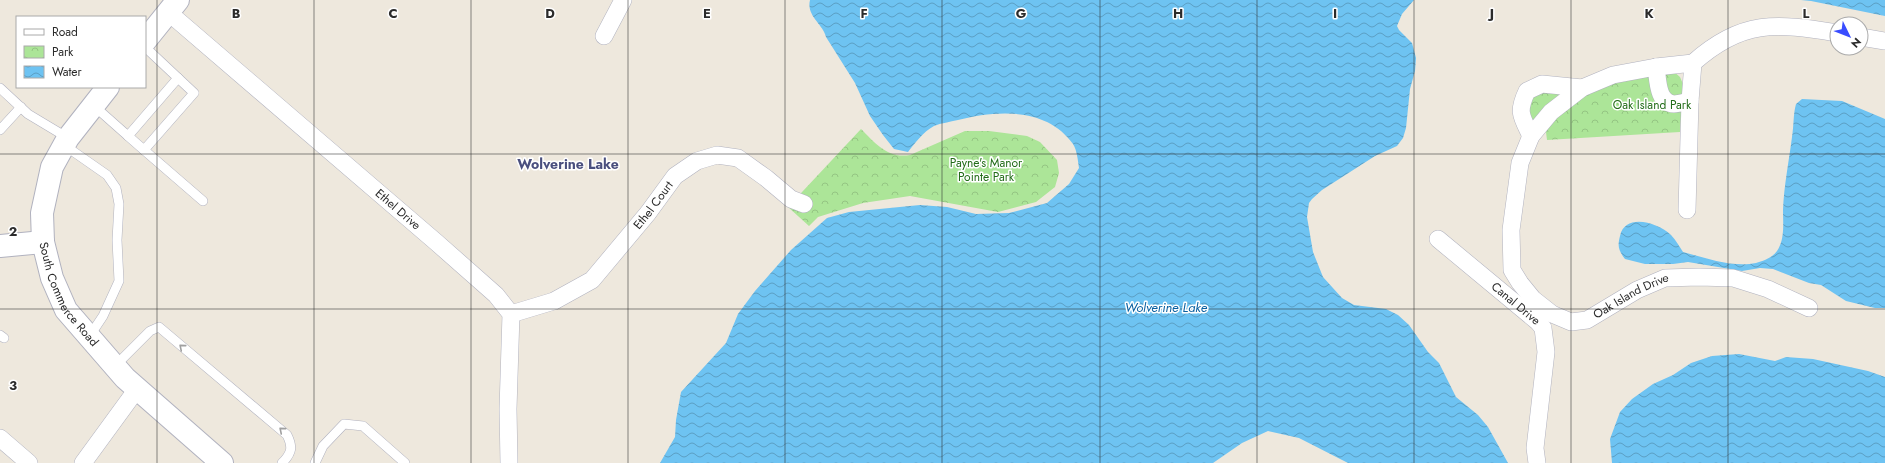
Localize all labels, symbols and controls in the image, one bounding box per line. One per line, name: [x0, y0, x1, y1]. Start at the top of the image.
text: B: [232, 4, 241, 23]
text: C: [388, 4, 398, 23]
text: D: [545, 4, 555, 23]
text: E: [703, 4, 711, 23]
text: F: [860, 4, 868, 23]
text: G: [1016, 4, 1027, 23]
text: H: [1173, 4, 1183, 23]
text: I: [1333, 4, 1337, 23]
text: J: [1487, 4, 1494, 23]
text: K: [1644, 4, 1654, 23]
text: L: [1803, 4, 1810, 23]
legend: [16, 16, 146, 88]
north arrow: [1829, 16, 1869, 56]
text: Road: [52, 23, 78, 41]
text: N: [1847, 34, 1865, 51]
text: Park: [52, 43, 74, 61]
text: Water: [52, 63, 83, 81]
park label: Oak Island Park: [1613, 96, 1692, 114]
district label: Wolverine Lake: [517, 154, 619, 174]
park label: Payne's Manor Pointe Park: [950, 154, 1023, 186]
street label: Ethel Court: [629, 177, 677, 233]
street label: Ethel Drive: [371, 185, 425, 234]
text: 2: [9, 222, 17, 241]
street label: South Commerce Road: [34, 240, 103, 350]
street label: Oak Island Drive: [1590, 269, 1669, 323]
street label: Canal Drive: [1487, 278, 1544, 329]
water label: Wolverine Lake: [1125, 298, 1208, 317]
one-way arrow: [179, 344, 187, 351]
text: 3: [9, 376, 17, 395]
one-way arrow: [279, 428, 286, 435]

